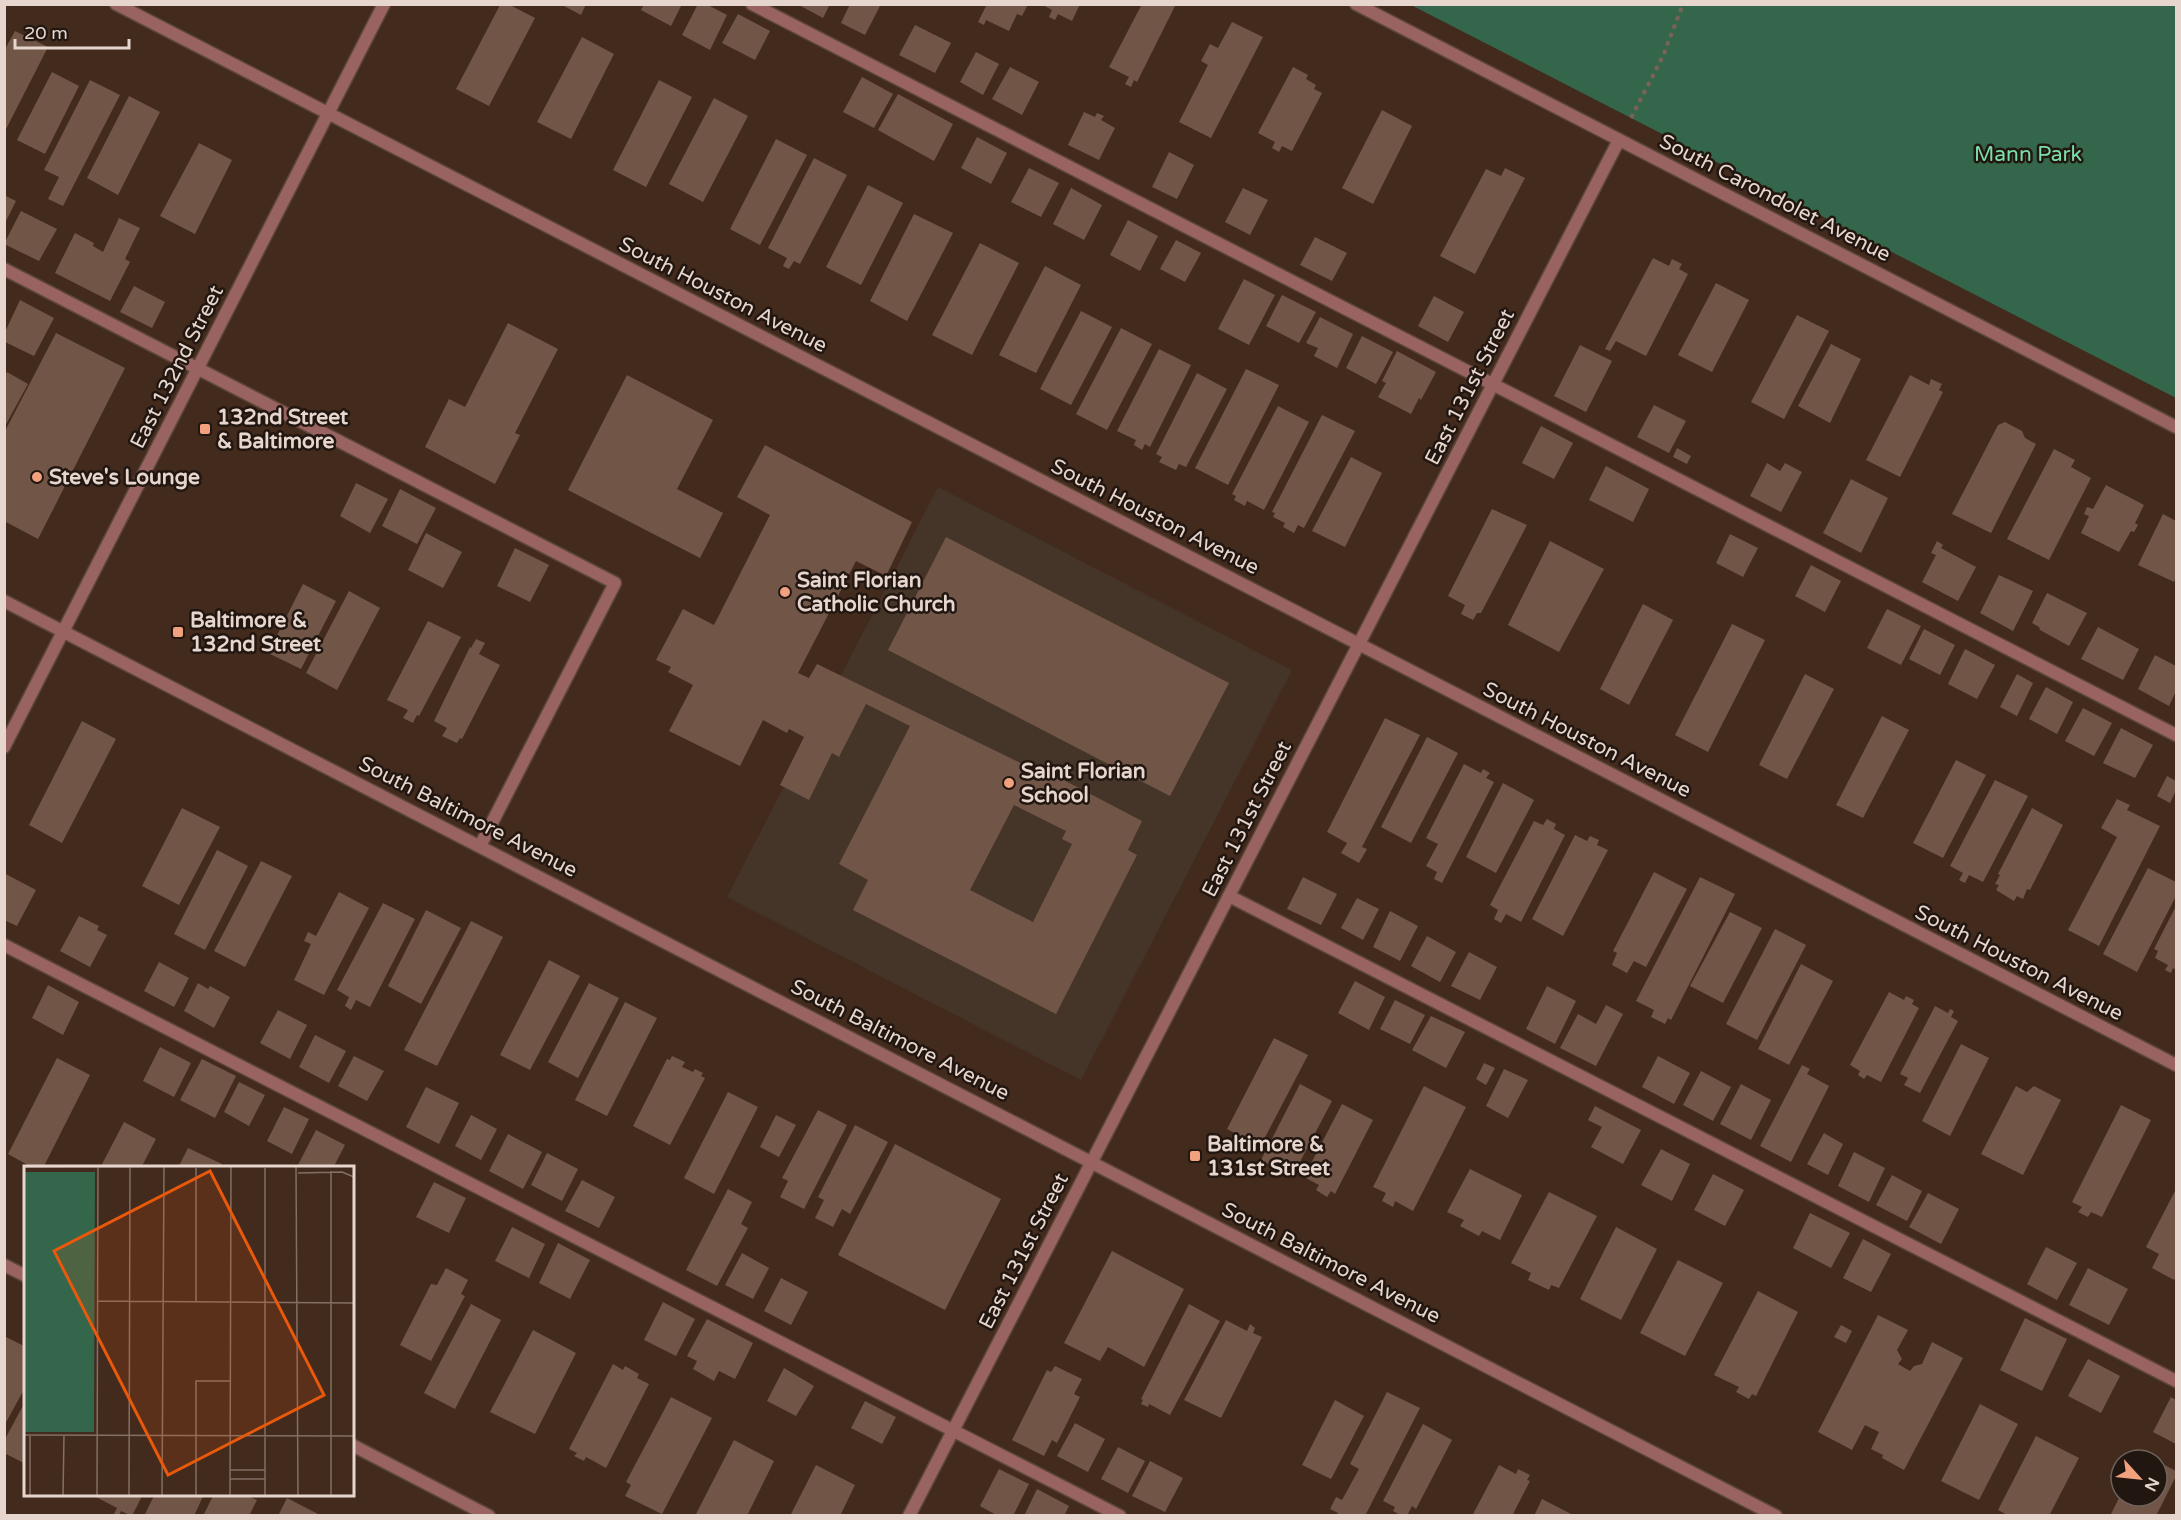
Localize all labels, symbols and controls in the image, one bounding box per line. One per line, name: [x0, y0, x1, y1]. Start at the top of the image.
scale bar: [15, 12, 129, 50]
text: 20 m: [24, 22, 68, 44]
street label: South Carondolet Avenue: [1655, 129, 1895, 267]
park label: Mann Park: [1974, 142, 2082, 167]
street label: South Houston Avenue: [615, 232, 831, 358]
street label: East 132nd Street: [125, 281, 229, 453]
street label: East 131st Street: [1420, 305, 1520, 469]
place label: 132nd Street & Baltimore: [217, 405, 348, 454]
marker: 132nd Street & Baltimore: [198, 422, 212, 436]
street label: South Houston Avenue: [1047, 454, 1263, 580]
place label: Steve's Lounge: [49, 465, 200, 490]
marker: Steve's Lounge: [30, 470, 44, 484]
place label: Saint Florian Catholic Church: [797, 568, 956, 617]
marker: Saint Florian Catholic Church: [778, 585, 792, 599]
place label: Baltimore & 132nd Street: [190, 608, 321, 657]
marker: Baltimore & 132nd Street: [171, 625, 185, 639]
street label: South Houston Avenue: [1479, 677, 1695, 803]
street label: East 131st Street: [1197, 737, 1297, 901]
street label: South Baltimore Avenue: [355, 751, 582, 883]
place label: Saint Florian School: [1021, 759, 1145, 808]
marker: Saint Florian School: [1002, 776, 1016, 790]
street label: South Houston Avenue: [1911, 900, 2127, 1026]
street label: South Baltimore Avenue: [787, 974, 1014, 1106]
place label: Baltimore & 131st Street: [1207, 1132, 1330, 1181]
marker: Baltimore & 131st Street: [1188, 1149, 1202, 1163]
inset map: [24, 1166, 354, 1496]
street label: East 131st Street: [974, 1169, 1074, 1333]
street label: South Baltimore Avenue: [1218, 1197, 1445, 1329]
north arrow: [2109, 1448, 2169, 1508]
text: N: [2140, 1474, 2163, 1495]

